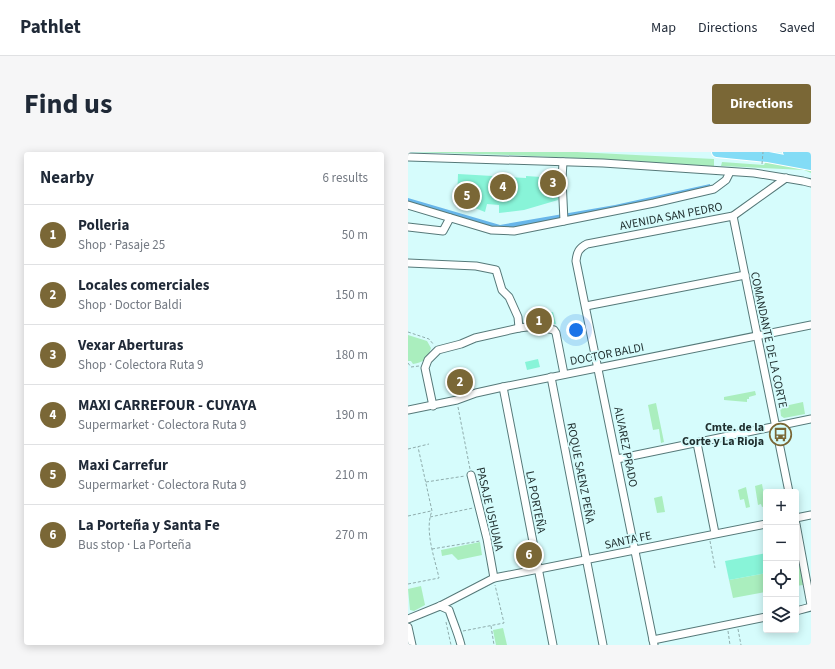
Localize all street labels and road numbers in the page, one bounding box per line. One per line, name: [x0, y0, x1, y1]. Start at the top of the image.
street label: AVENIDA SAN PEDRO: [618, 198, 724, 235]
street label: COMANDANTE DE LA CORTE: [746, 270, 791, 410]
street label: DOCTOR BALDI: [569, 339, 646, 370]
street label: ALVAREZ PRADO: [609, 406, 642, 489]
street label: ROQUE SAENZ PEÑA: [562, 421, 599, 525]
street label: PASAJE USHUAIA: [472, 465, 508, 553]
street label: LA PORTEÑA: [521, 469, 550, 535]
street label: SANTA FE: [603, 527, 653, 554]

